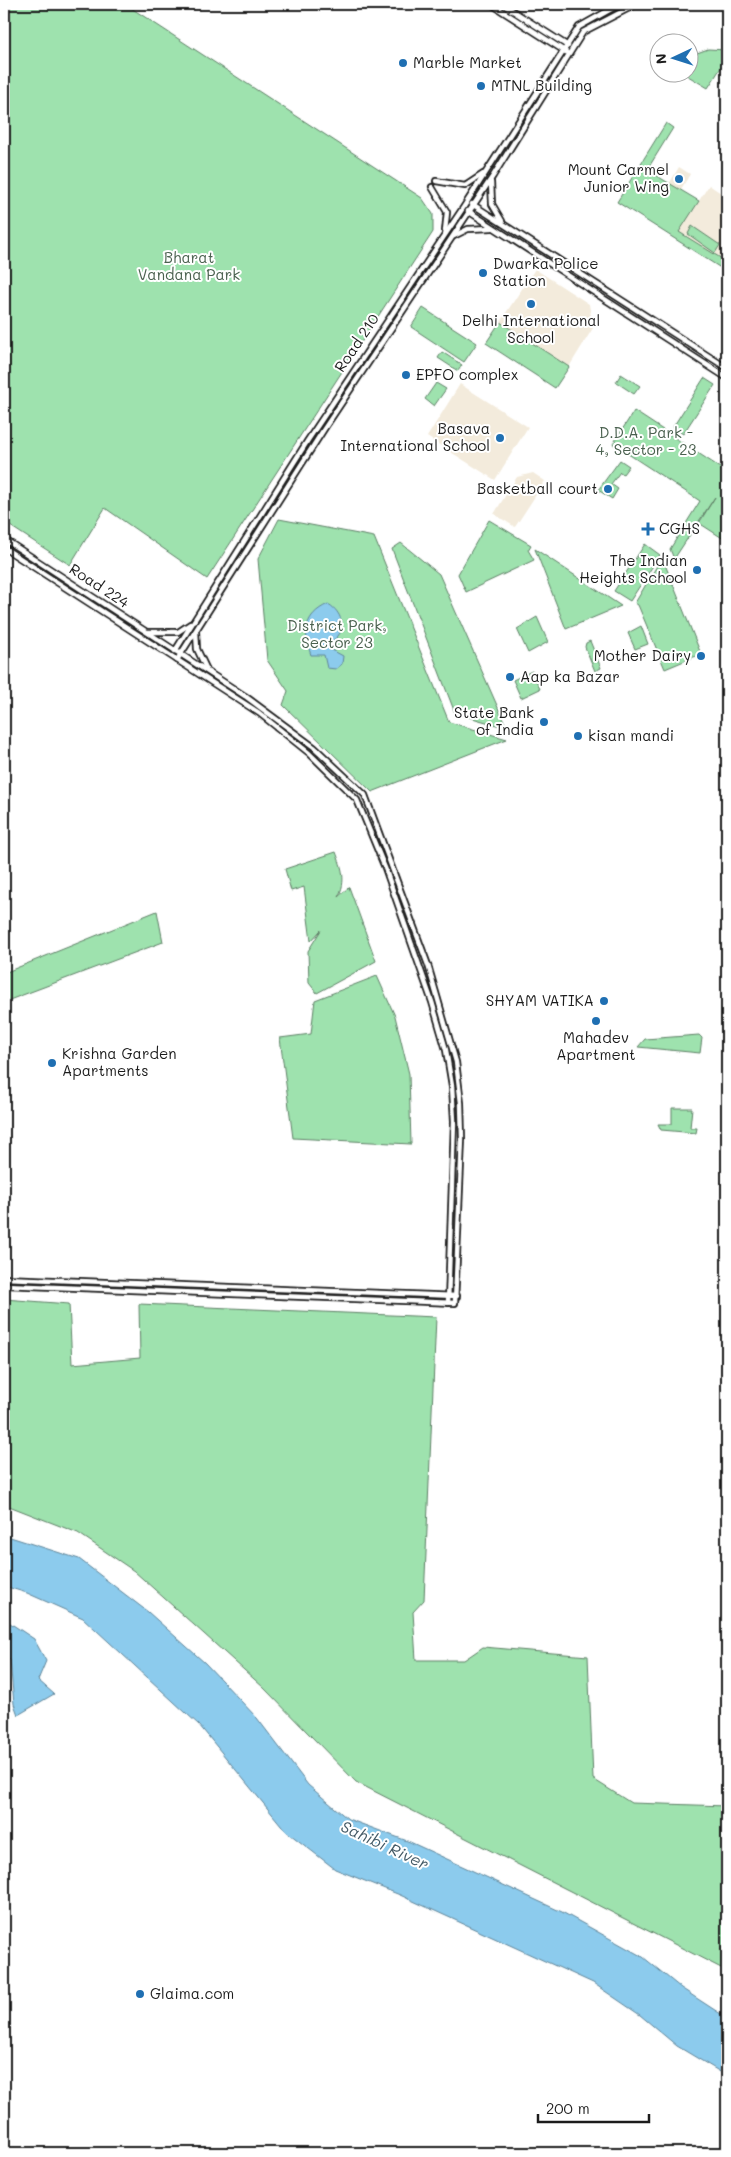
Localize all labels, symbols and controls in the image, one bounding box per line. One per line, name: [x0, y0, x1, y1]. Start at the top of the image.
north arrow: [648, 32, 698, 82]
place label: Marble Market: [413, 52, 522, 72]
text: N: [651, 53, 670, 65]
marker: Marble Market: [397, 57, 409, 69]
place label: MTNL Building: [491, 75, 592, 95]
marker: MTNL Building: [475, 80, 487, 92]
place label: Mount Carmel Junior Wing: [568, 159, 669, 196]
marker: Mount Carmel Junior Wing: [673, 173, 685, 185]
park label: Bharat Vandana Park: [138, 247, 240, 284]
place label: Dwarka Police Station: [493, 253, 598, 290]
marker: Dwarka Police Station: [477, 267, 489, 279]
marker: Delhi International School: [525, 298, 537, 310]
street label: Road 210: [329, 309, 383, 376]
place label: Delhi International School: [462, 310, 600, 347]
place label: EPFO complex: [416, 364, 519, 384]
marker: EPFO complex: [400, 369, 412, 381]
place label: Basava International School: [340, 418, 490, 455]
park label: D.D.A. Park - 4, Sector - 23: [596, 422, 697, 459]
marker: Basava International School: [494, 432, 506, 444]
place label: Basketball court: [477, 478, 598, 498]
marker: Basketball court: [602, 483, 614, 495]
place label: CGHS: [659, 518, 700, 538]
marker: CGHS: [641, 522, 655, 536]
place label: The Indian Heights School: [579, 550, 687, 587]
street label: Road 224: [66, 558, 134, 612]
marker: The Indian Heights School: [691, 564, 703, 576]
park label: District Park, Sector 23: [287, 615, 387, 652]
place label: Mother Dairy: [594, 645, 691, 665]
marker: Mother Dairy: [695, 650, 707, 662]
place label: Aap ka Bazar: [520, 666, 620, 686]
marker: Aap ka Bazar: [504, 671, 516, 683]
place label: State Bank of India: [454, 702, 534, 739]
marker: State Bank of India: [538, 716, 550, 728]
place label: kisan mandi: [588, 725, 674, 745]
marker: kisan mandi: [572, 730, 584, 742]
place label: SHYAM VATIKA: [486, 990, 594, 1010]
marker: SHYAM VATIKA: [598, 995, 610, 1007]
marker: Mahadev Apartment: [590, 1015, 602, 1027]
place label: Mahadev Apartment: [556, 1027, 636, 1064]
place label: Krishna Garden Apartments: [62, 1043, 177, 1080]
marker: Krishna Garden Apartments: [46, 1057, 58, 1069]
water label: Sahibi River: [338, 1815, 433, 1874]
place label: Glaima.com: [150, 1983, 234, 2003]
marker: Glaima.com: [134, 1988, 146, 2000]
scale bar: [538, 2092, 650, 2124]
text: 200 m: [546, 2098, 590, 2118]

